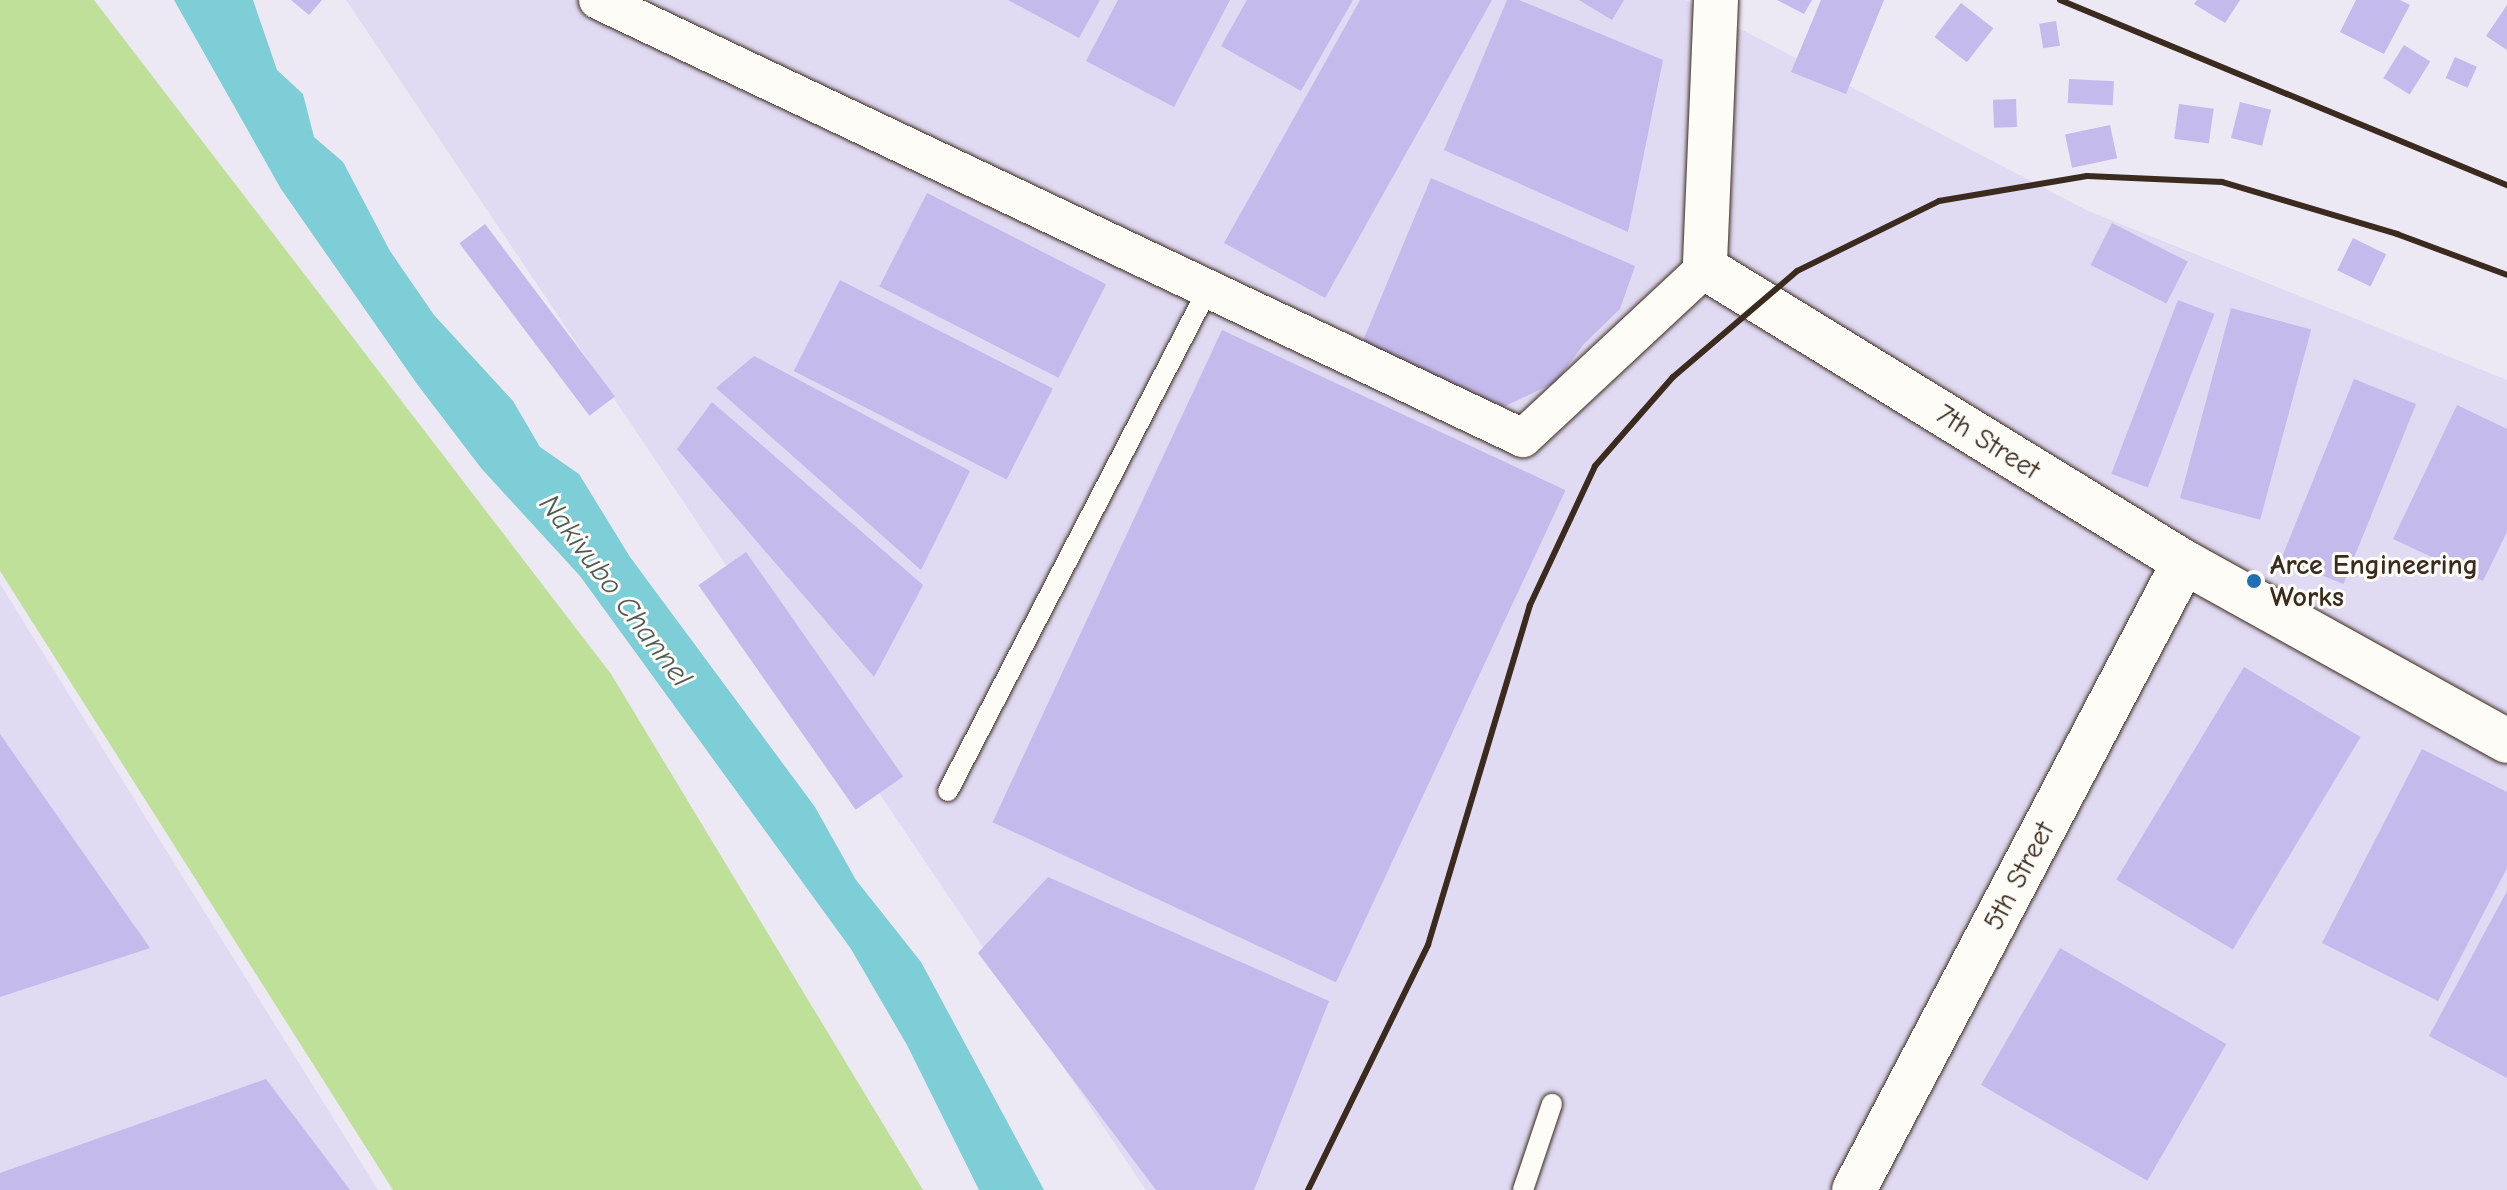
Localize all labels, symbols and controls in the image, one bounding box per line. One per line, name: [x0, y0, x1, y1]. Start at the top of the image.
street label: 7th Street: [1930, 397, 2046, 487]
water label: Nakivubo Channel: [531, 488, 699, 694]
place label: Arce Engineering Works: [2270, 548, 2478, 614]
marker: Arce Engineering Works: [2245, 572, 2263, 590]
street label: 5th Street: [1977, 816, 2061, 936]

